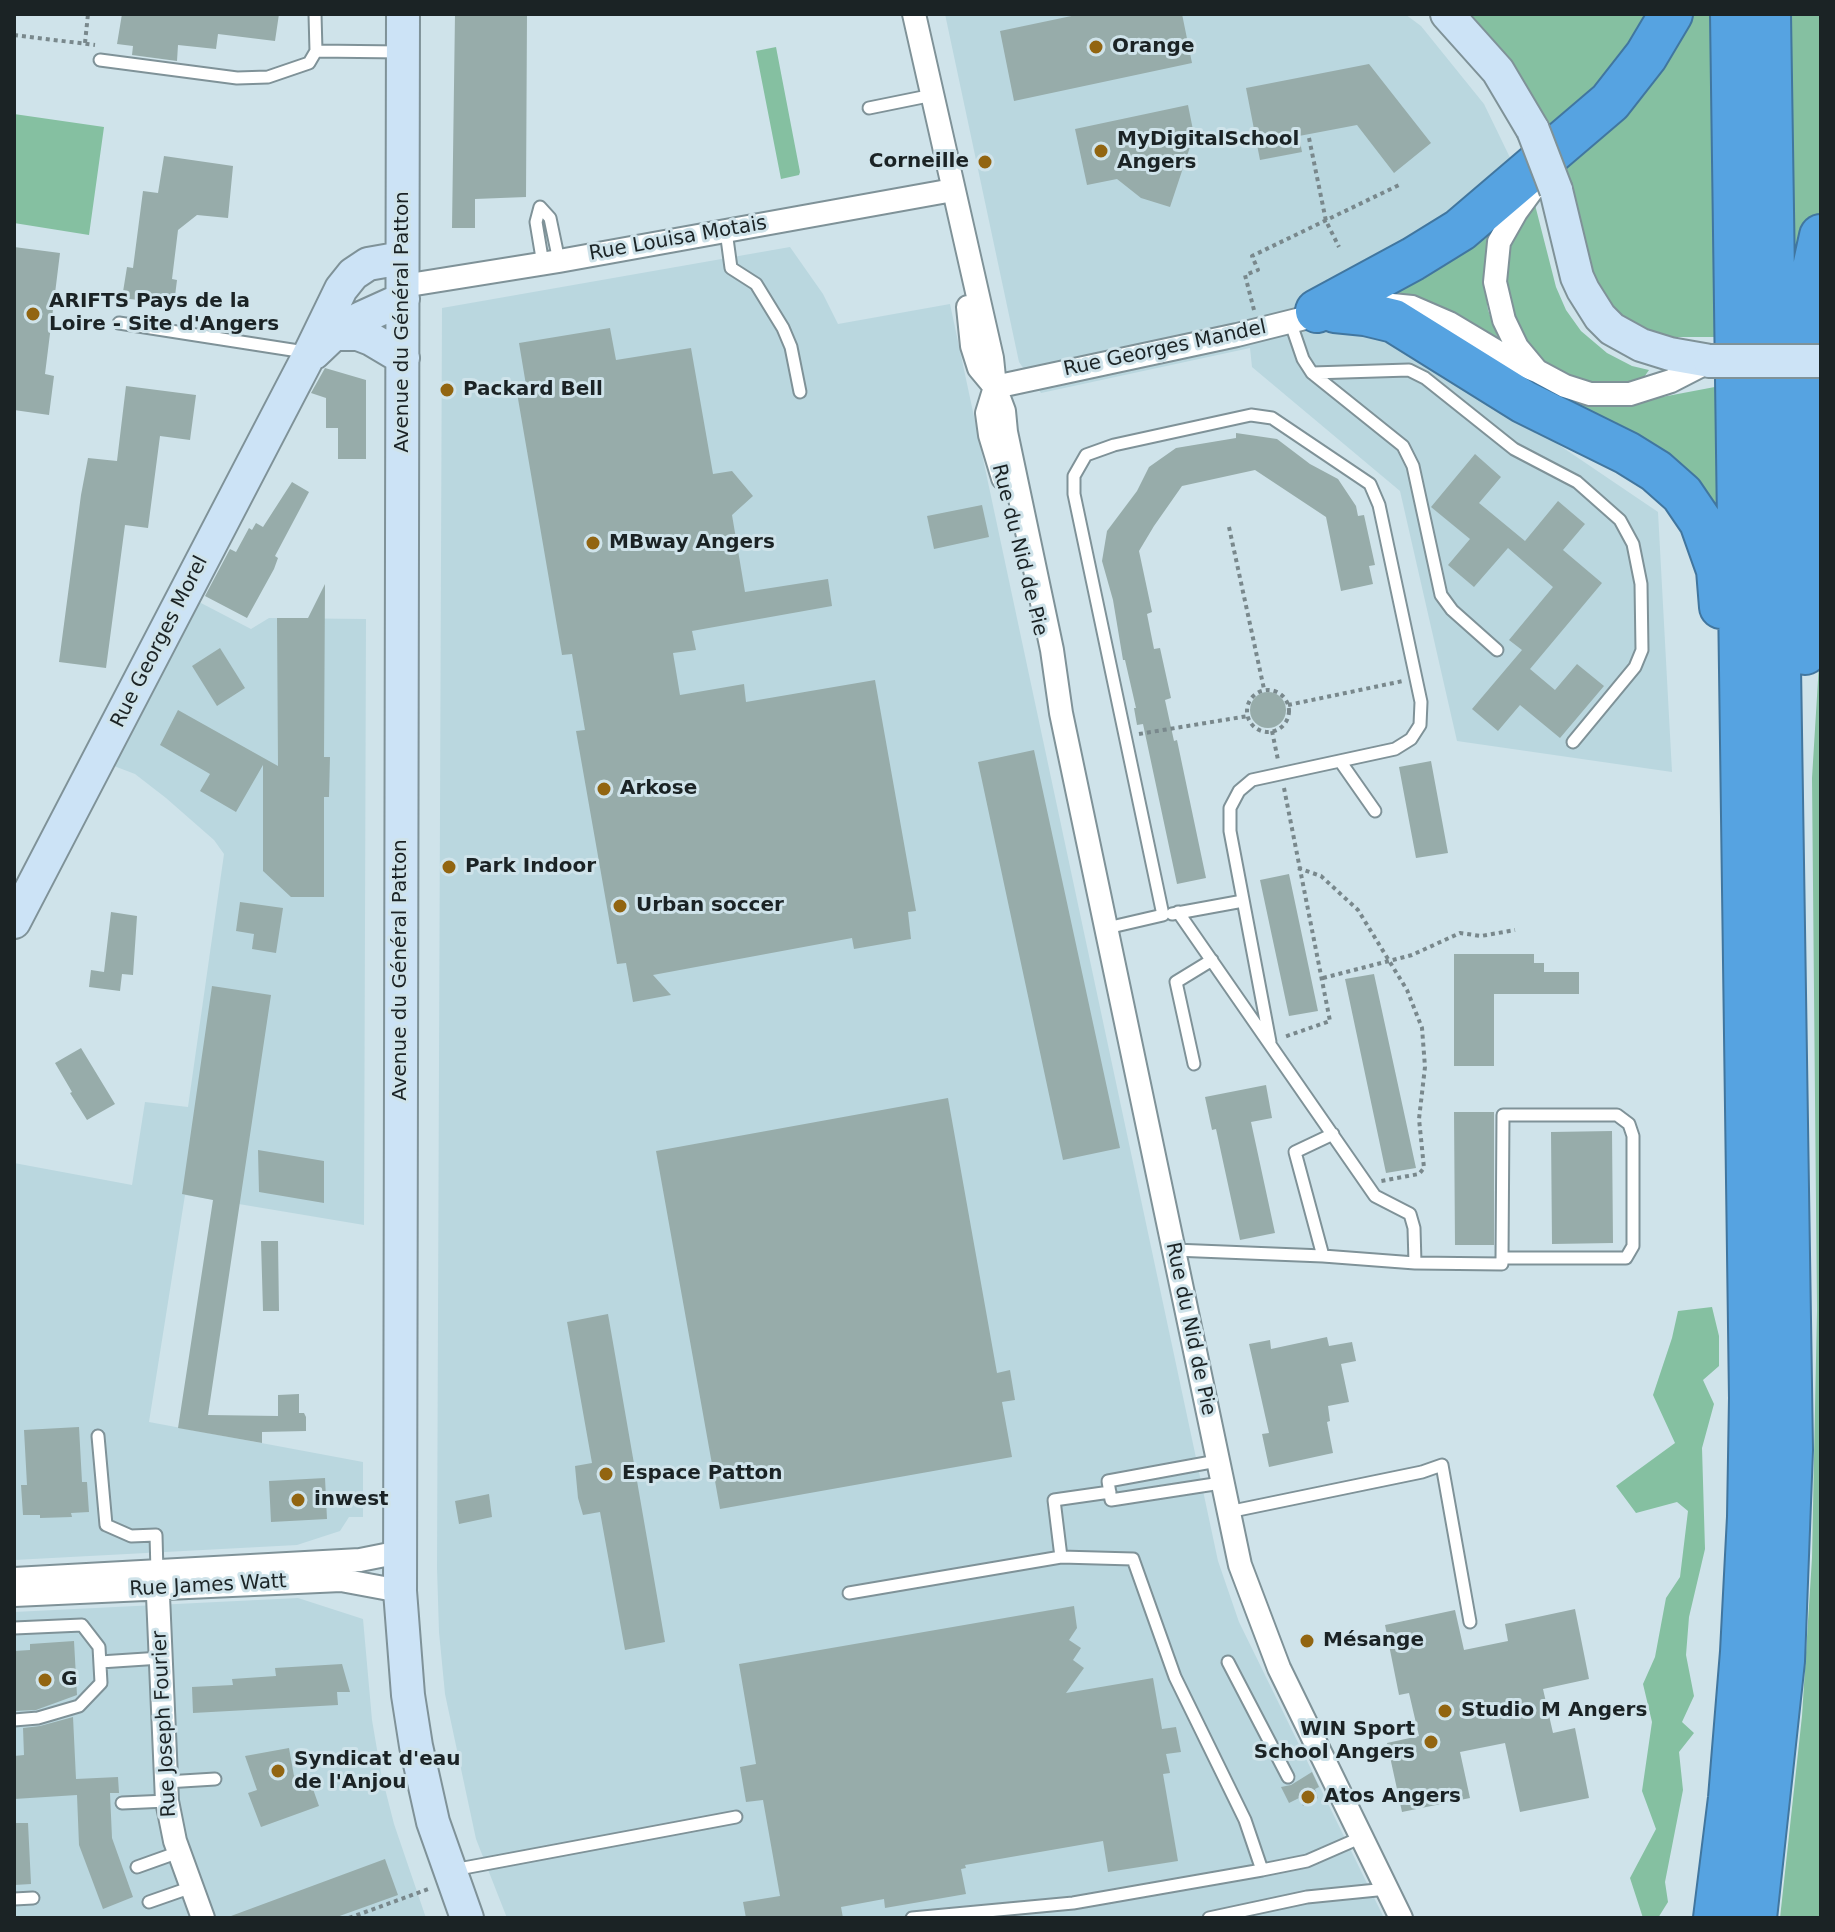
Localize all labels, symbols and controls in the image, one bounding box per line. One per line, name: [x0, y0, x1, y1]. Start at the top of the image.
place label: Orange: [1112, 35, 1194, 59]
marker: Orange: [1087, 38, 1105, 56]
place label: MyDigitalSchool Angers: [1117, 128, 1299, 175]
marker: MyDigitalSchool Angers: [1092, 142, 1110, 160]
place label: Corneille: [869, 150, 969, 174]
marker: Corneille: [976, 153, 994, 171]
street label: Avenue du Général Patton: [391, 191, 415, 453]
street label: Rue Louisa Motais: [587, 212, 769, 266]
place label: ARIFTS Pays de la Loire - Site d'Angers: [49, 290, 279, 337]
marker: ARIFTS Pays de la Loire - Site d'Angers: [24, 305, 42, 323]
street label: Rue Georges Mandel: [1061, 316, 1269, 382]
place label: Packard Bell: [463, 378, 603, 402]
marker: Packard Bell: [438, 381, 456, 399]
street label: Rue du Nid de Pie: [986, 461, 1052, 639]
place label: MBway Angers: [609, 531, 775, 555]
marker: MBway Angers: [584, 534, 602, 552]
street label: Rue Georges Morel: [106, 552, 214, 732]
place label: Arkose: [620, 777, 697, 801]
marker: Arkose: [595, 780, 613, 798]
street label: Avenue du Général Patton: [389, 839, 413, 1101]
place label: Park Indoor: [465, 855, 596, 879]
marker: Park Indoor: [440, 858, 458, 876]
place label: Urban soccer: [636, 894, 784, 918]
marker: Urban soccer: [611, 897, 629, 915]
street label: Rue du Nid de Pie: [1160, 1240, 1220, 1418]
place label: Espace Patton: [622, 1462, 782, 1486]
marker: Espace Patton: [597, 1465, 615, 1483]
place label: inwest: [314, 1488, 389, 1512]
marker: inwest: [289, 1491, 307, 1509]
street label: Rue James Watt: [129, 1570, 287, 1602]
place label: Mésange: [1323, 1629, 1424, 1653]
street label: Rue Joseph Fourier: [148, 1630, 182, 1818]
marker: Mésange: [1298, 1632, 1316, 1650]
place label: G: [61, 1668, 77, 1692]
marker: G: [36, 1671, 54, 1689]
place label: Studio M Angers: [1461, 1699, 1647, 1723]
marker: Studio M Angers: [1436, 1702, 1454, 1720]
place label: WIN Sport School Angers: [1254, 1718, 1415, 1765]
marker: WIN Sport School Angers: [1422, 1733, 1440, 1751]
place label: Syndicat d'eau de l'Anjou: [294, 1748, 460, 1795]
marker: Syndicat d'eau de l'Anjou: [269, 1762, 287, 1780]
place label: Atos Angers: [1324, 1785, 1461, 1809]
marker: Atos Angers: [1299, 1788, 1317, 1806]

